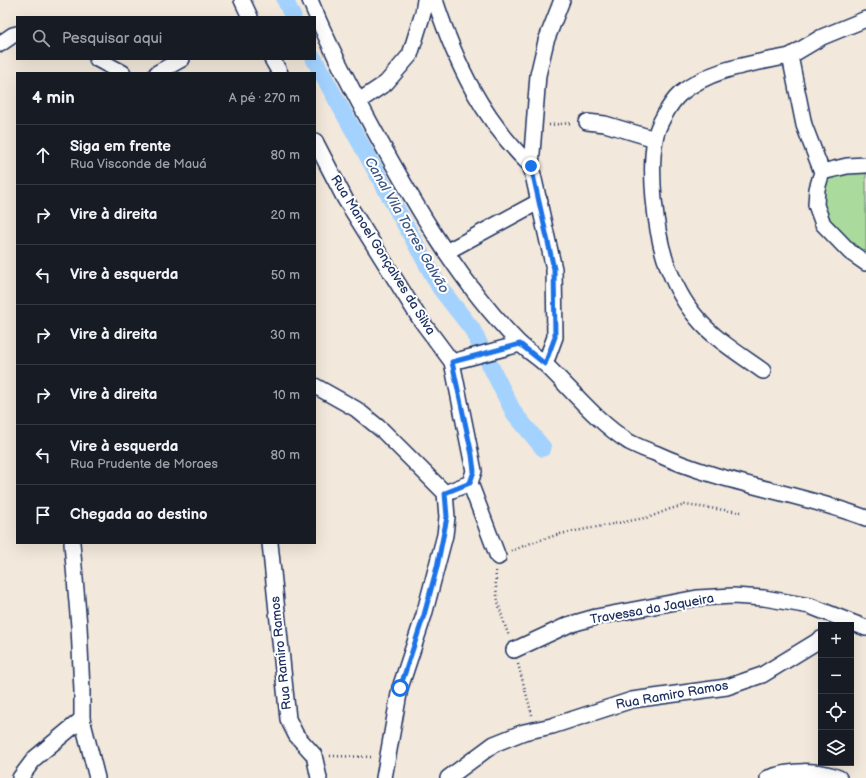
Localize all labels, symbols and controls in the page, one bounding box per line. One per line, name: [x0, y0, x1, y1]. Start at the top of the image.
search box: [16, 16, 316, 60]
icon: search: [30, 27, 52, 49]
text: Pesquisar aqui: [62, 29, 162, 48]
text: 4 min: [32, 88, 75, 108]
text: A pé · 270 m: [229, 90, 300, 106]
text: Siga em frente: [70, 137, 171, 156]
icon: ahead: [32, 144, 54, 166]
text: 80 m: [271, 147, 300, 163]
water label: Canal Vila Torres Galvão: [361, 154, 453, 296]
text: Rua Visconde de Mauá: [70, 156, 207, 172]
route end: [522, 157, 540, 175]
street label: Rua Manoel Gonçalves da Silva: [327, 172, 439, 338]
icon: right: [32, 204, 54, 226]
text: Vire à direita: [70, 205, 157, 224]
text: 20 m: [270, 207, 300, 223]
icon: left: [32, 264, 54, 286]
text: Vire à esquerda: [70, 265, 178, 284]
text: 50 m: [271, 267, 300, 283]
icon: right: [32, 324, 54, 346]
text: Vire à direita: [70, 325, 157, 344]
text: 30 m: [270, 327, 300, 343]
icon: right: [32, 384, 54, 406]
text: Vire à direita: [70, 385, 157, 404]
text: 10 m: [273, 387, 300, 403]
text: Vire à esquerda: [70, 437, 178, 456]
icon: left: [32, 444, 54, 466]
text: 80 m: [271, 447, 300, 463]
text: Rua Prudente de Moraes: [70, 456, 218, 472]
icon: arrive: [32, 504, 54, 526]
text: Chegada ao destino: [70, 505, 208, 524]
street label: Travessa da Jaqueira: [589, 590, 715, 628]
street label: Rua Ramiro Ramos: [267, 595, 295, 711]
map controls: [818, 622, 854, 766]
button: +: [818, 622, 854, 658]
button: −: [818, 658, 854, 694]
street label: Rua Ramiro Ramos: [614, 677, 730, 713]
route start: [391, 679, 409, 697]
button: locate: [818, 694, 854, 730]
button: layers: [818, 730, 854, 766]

